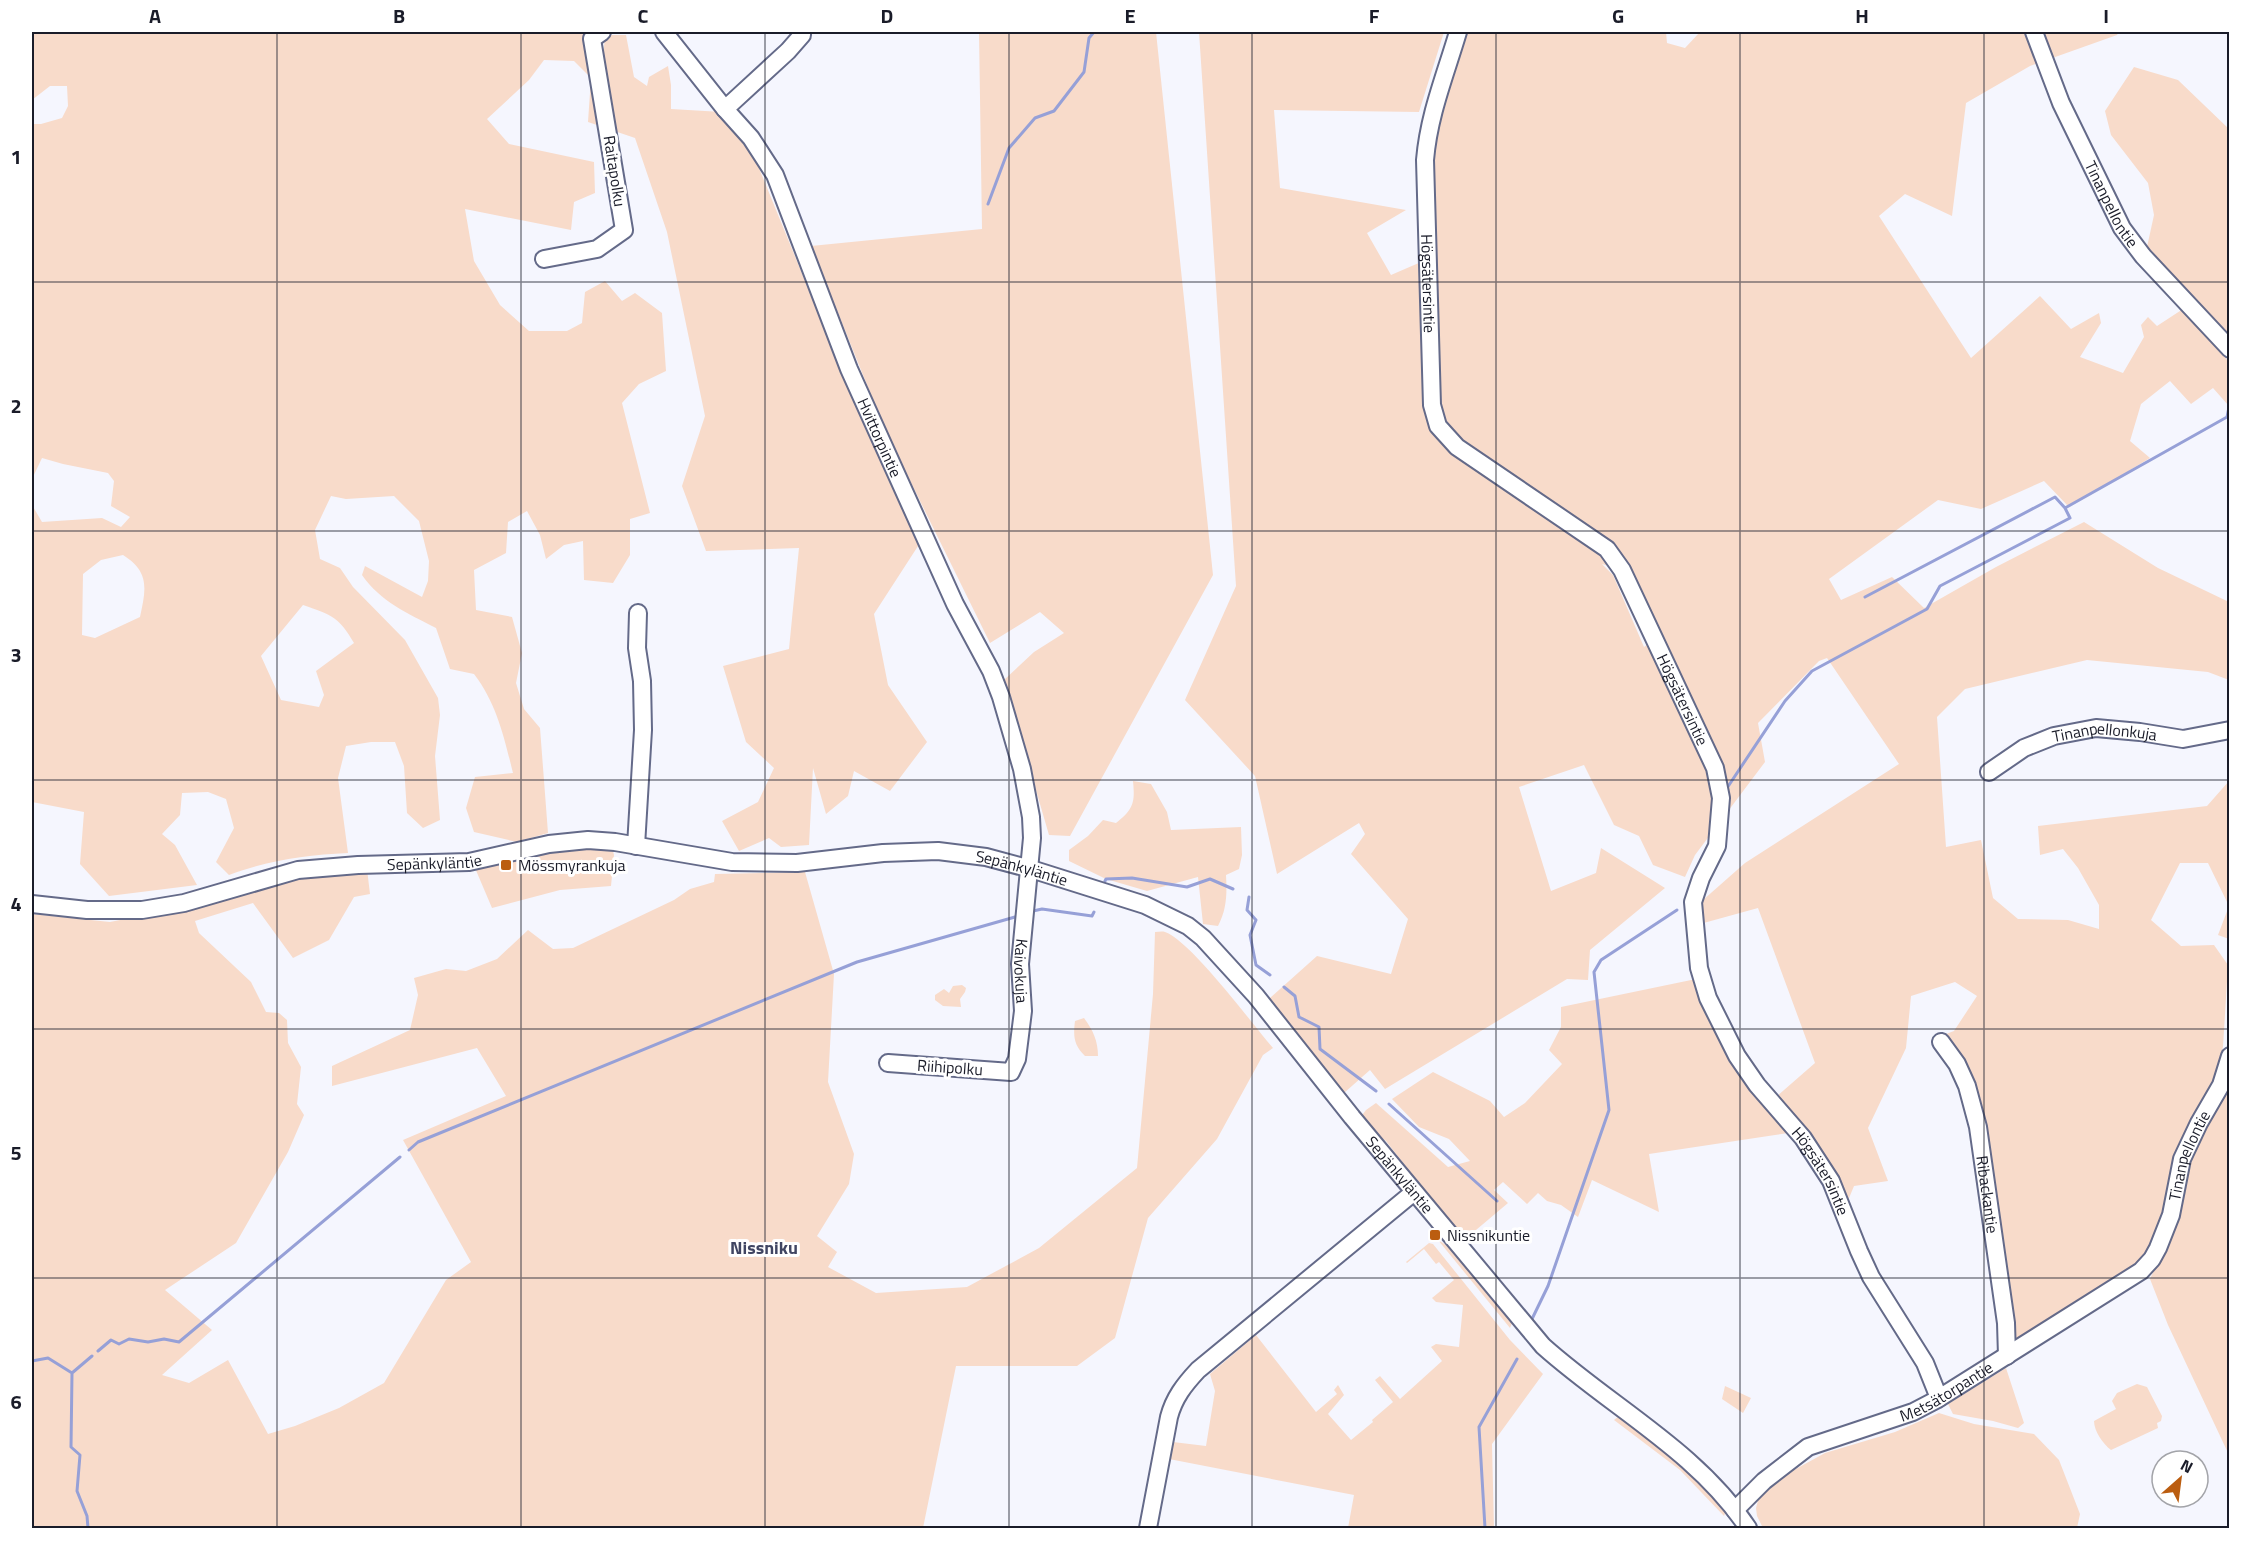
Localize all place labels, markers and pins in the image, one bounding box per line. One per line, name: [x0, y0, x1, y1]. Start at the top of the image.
place label: Mössmyrankuja: [518, 853, 626, 877]
marker: Mössmyrankuja: [499, 858, 513, 872]
place label: Nissnikuntie: [1447, 1223, 1530, 1247]
marker: Nissnikuntie: [1428, 1228, 1442, 1242]

